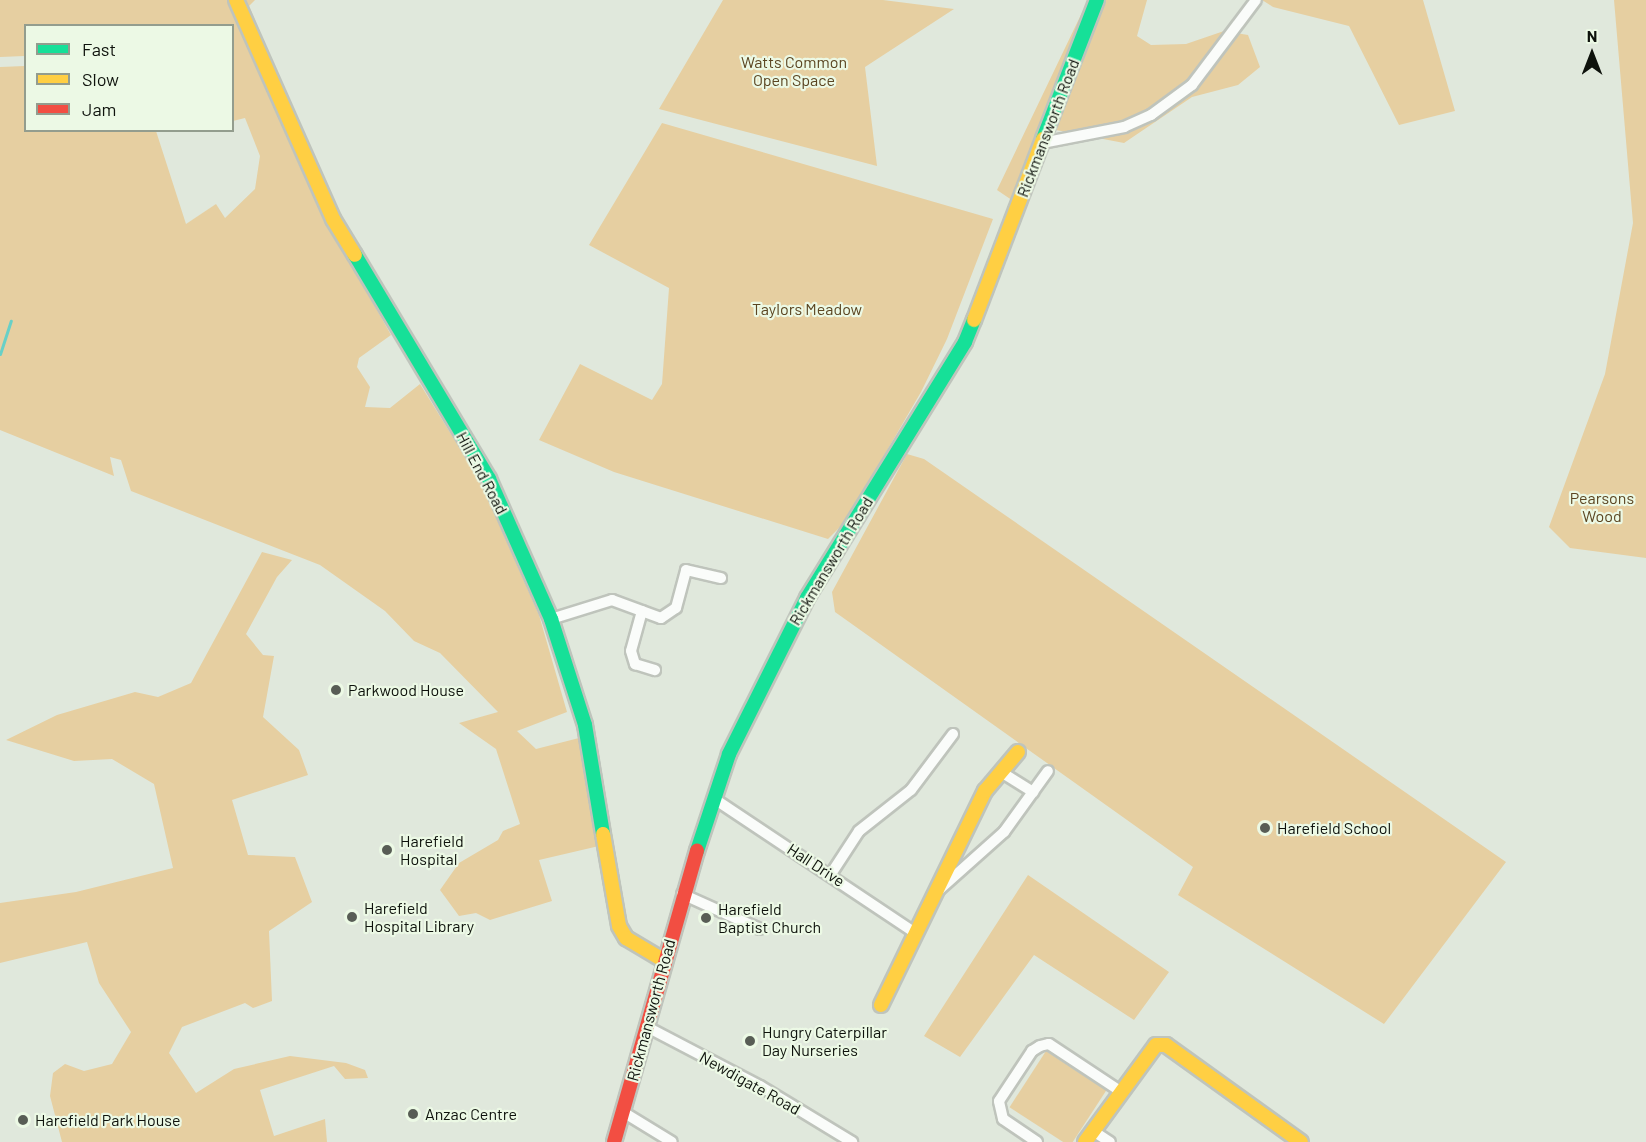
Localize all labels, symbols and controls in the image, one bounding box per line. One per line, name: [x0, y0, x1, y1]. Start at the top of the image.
legend: [24, 24, 234, 132]
north arrow: [1562, 24, 1622, 84]
text: N: [1587, 26, 1597, 45]
text: Fast: [82, 38, 116, 60]
park label: Watts Common Open Space: [741, 52, 847, 90]
street label: Rickmansworth Road: [1013, 56, 1083, 200]
text: Slow: [82, 68, 119, 90]
text: Jam: [82, 98, 116, 120]
park label: Taylors Meadow: [752, 299, 862, 319]
street label: Hill End Road: [452, 428, 512, 518]
park label: Pearsons Wood: [1570, 488, 1634, 526]
street label: Rickmansworth Road: [785, 493, 877, 629]
place label: Parkwood House: [348, 680, 464, 700]
marker: Parkwood House: [329, 683, 343, 697]
place label: Harefield School: [1277, 818, 1391, 838]
marker: Harefield School: [1258, 821, 1272, 835]
place label: Harefield Hospital: [400, 831, 464, 869]
street label: Hall Drive: [784, 839, 848, 891]
marker: Harefield Hospital: [378, 841, 396, 859]
place label: Harefield Hospital Library: [364, 898, 474, 936]
place label: Harefield Baptist Church: [718, 899, 821, 937]
marker: Harefield Hospital Library: [345, 910, 359, 924]
marker: Harefield Baptist Church: [699, 911, 713, 925]
street label: Rickmansworth Road: [623, 937, 679, 1083]
place label: Hungry Caterpillar Day Nurseries: [762, 1022, 887, 1060]
marker: Hungry Caterpillar Day Nurseries: [743, 1034, 757, 1048]
street label: Newdigate Road: [696, 1047, 804, 1119]
place label: Anzac Centre: [425, 1104, 517, 1124]
marker: Anzac Centre: [406, 1107, 420, 1121]
place label: Harefield Park House: [35, 1110, 180, 1130]
marker: Harefield Park House: [16, 1113, 30, 1127]

